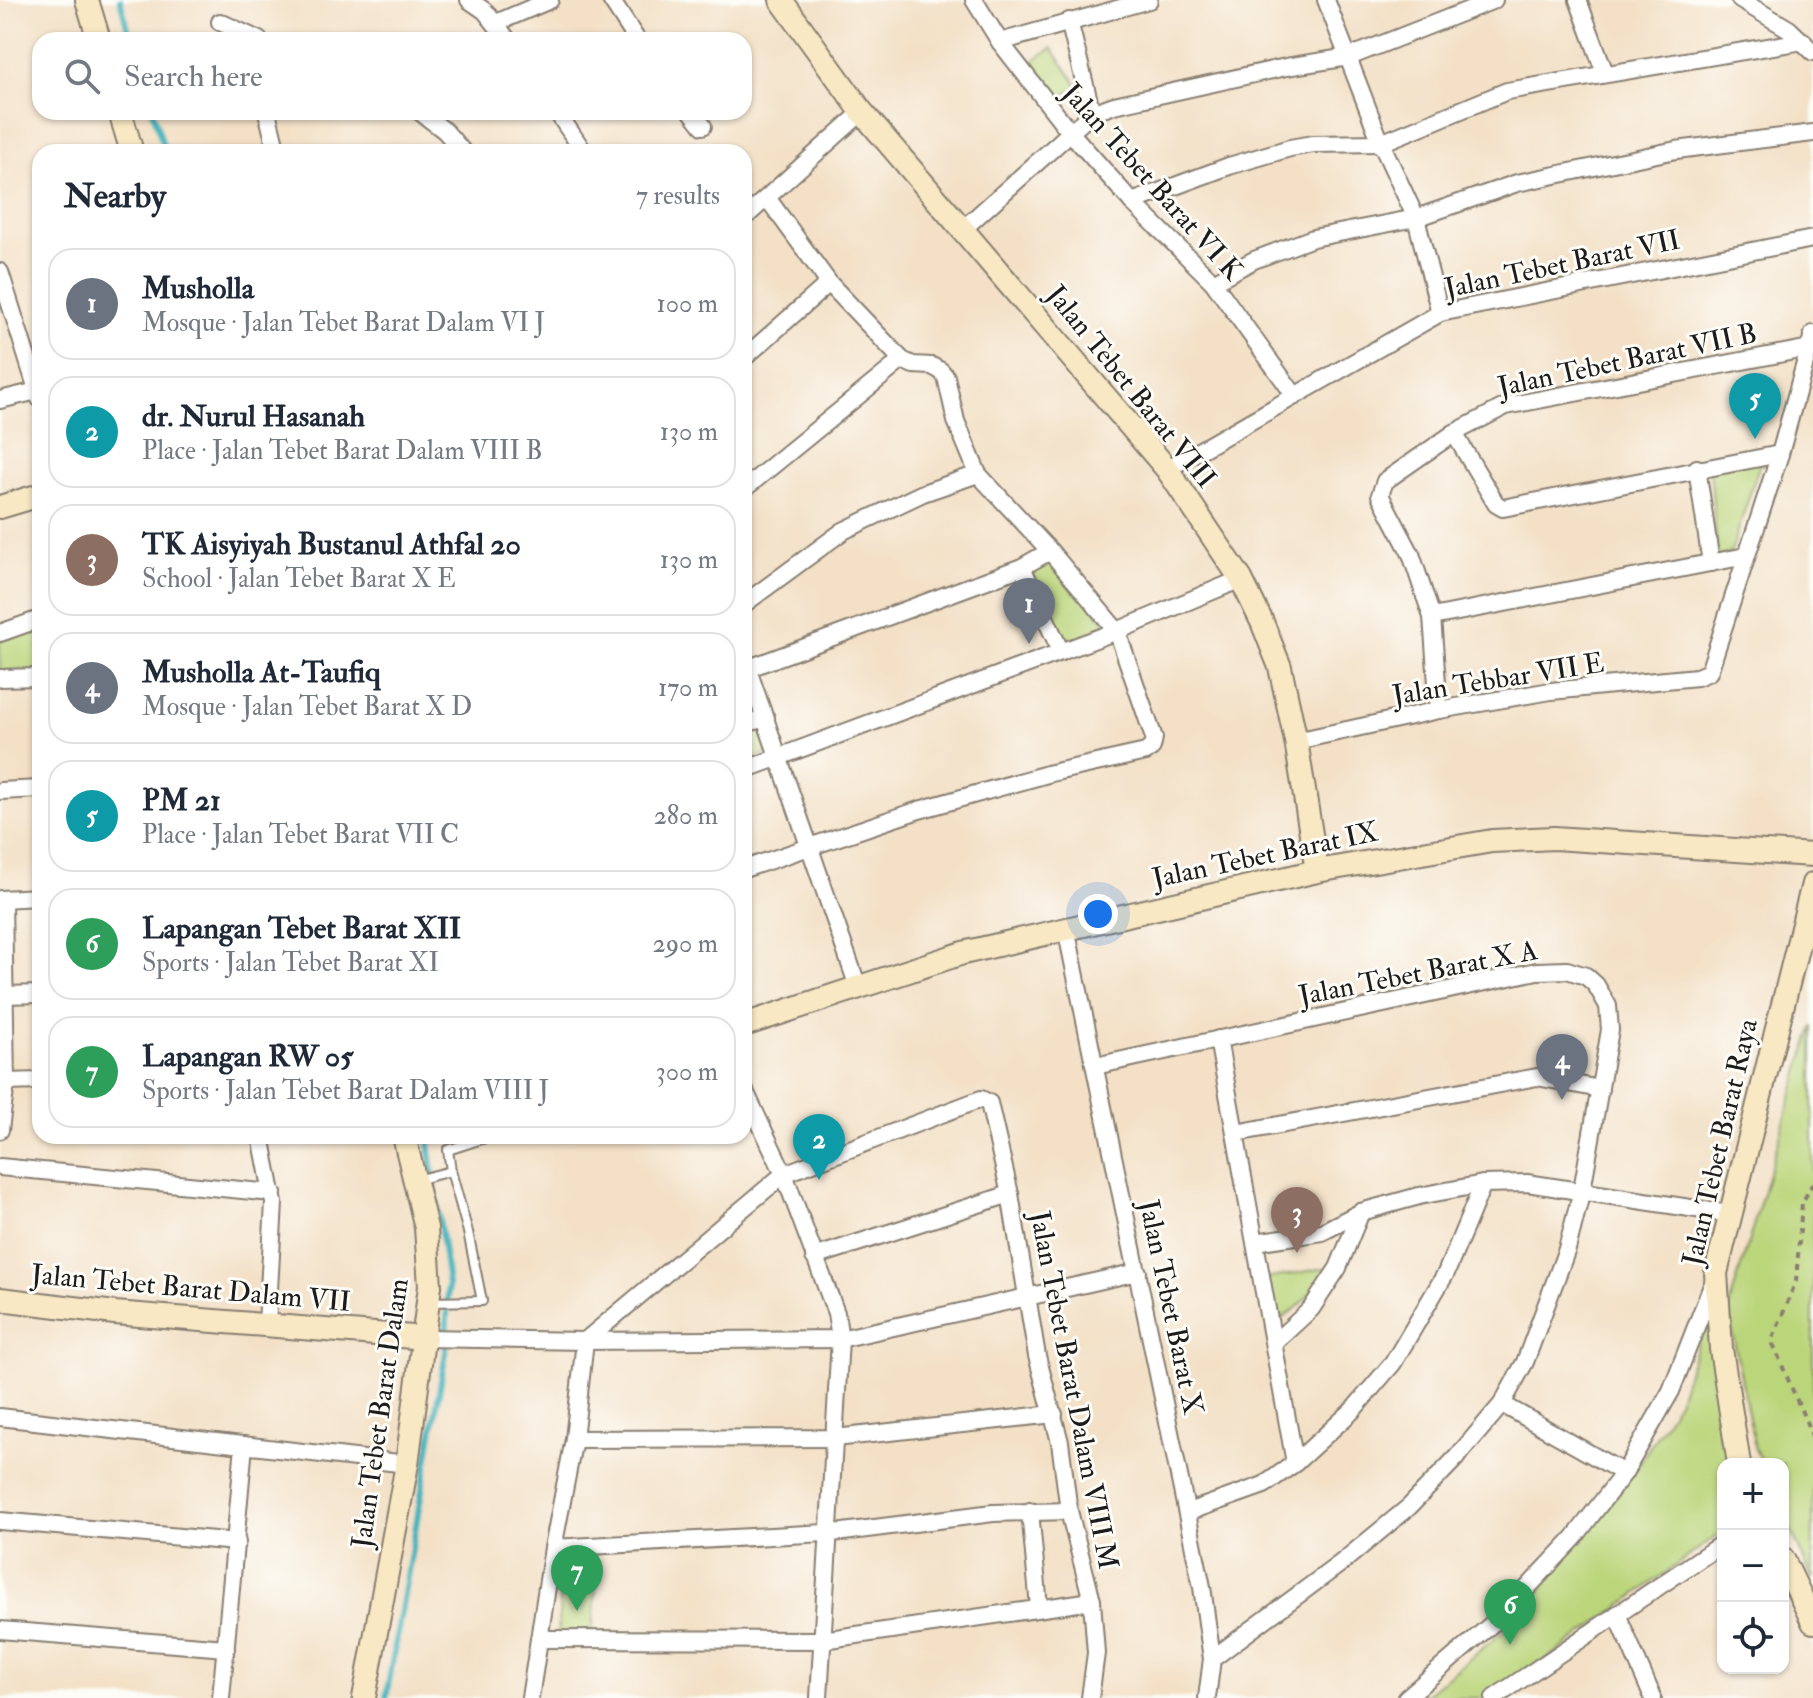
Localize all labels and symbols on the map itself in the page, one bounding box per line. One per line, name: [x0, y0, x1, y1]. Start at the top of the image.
street label: Jalan Tebet Barat VI K: [1053, 75, 1250, 288]
street label: Jalan Tebet Barat VII: [1440, 222, 1683, 307]
street label: Jalan Tebet Barat VIII: [1038, 278, 1223, 495]
street label: Jalan Tebet Barat VII B: [1494, 316, 1760, 405]
pin: 5: [1729, 373, 1781, 439]
pin: 1: [1003, 578, 1055, 644]
street label: Jalan Tebbar VII E: [1389, 645, 1607, 714]
street label: Jalan Tebet Barat IX: [1148, 814, 1382, 897]
your location: [1078, 894, 1118, 934]
street label: Jalan Tebet Barat X A: [1295, 933, 1541, 1014]
street label: Jalan Tebet Barat Raya: [1675, 1015, 1766, 1270]
pin: 4: [1536, 1034, 1588, 1100]
pin: 2: [793, 1114, 845, 1180]
pin: 3: [1271, 1187, 1323, 1253]
street label: Jalan Tebet Barat X: [1130, 1196, 1210, 1418]
street label: Jalan Tebet Barat Dalam VIII M: [1021, 1207, 1125, 1573]
street label: Jalan Tebet Barat Dalam VII: [29, 1257, 352, 1320]
street label: Jalan Tebet Barat Dalam: [344, 1276, 417, 1551]
pin: 7: [551, 1545, 603, 1611]
pin: 6: [1484, 1579, 1536, 1645]

